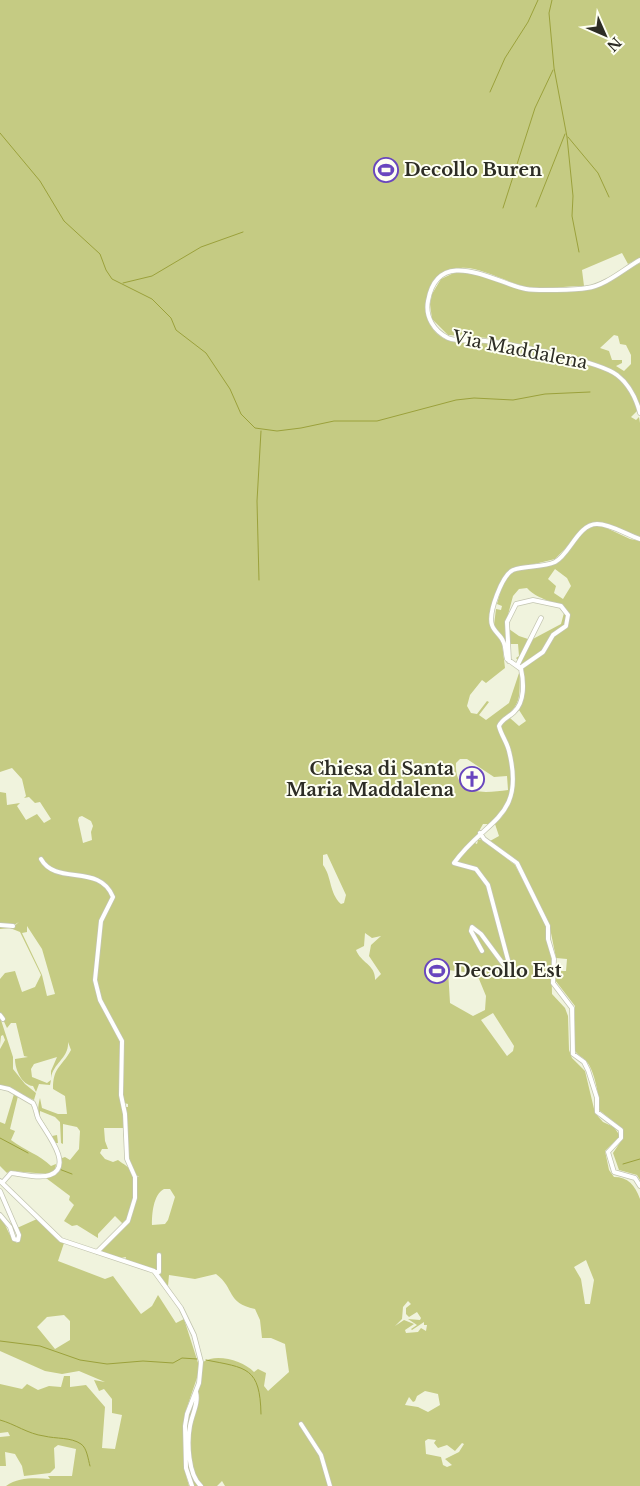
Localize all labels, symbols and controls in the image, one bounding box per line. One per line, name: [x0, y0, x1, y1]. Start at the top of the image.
north arrow: [580, 10, 630, 60]
text: N: [603, 33, 625, 55]
sports icon: Decollo Buren: [373, 157, 399, 183]
place label: Decollo Buren: [404, 159, 542, 181]
street label: Via Maddalena: [449, 326, 590, 374]
place label: Chiesa di Santa Maria Maddalena: [286, 758, 455, 801]
church icon: Chiesa di Santa Maria Maddalena: [459, 766, 485, 792]
sports icon: Decollo Est: [424, 958, 450, 984]
place label: Decollo Est: [454, 960, 562, 982]

